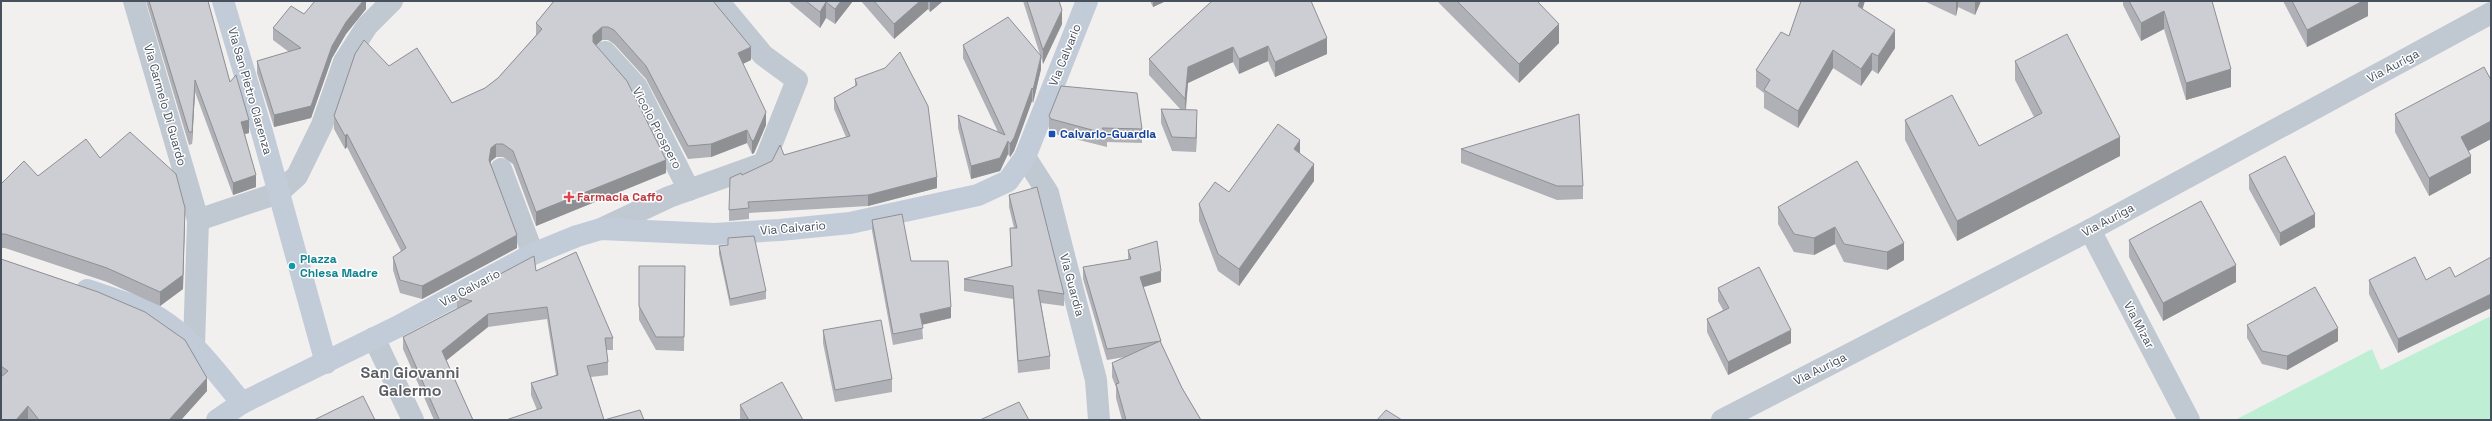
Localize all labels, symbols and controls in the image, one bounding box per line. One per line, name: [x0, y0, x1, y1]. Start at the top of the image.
street label: Via Calvario: [1045, 21, 1085, 89]
street label: Via San Pietro Clarenza: [224, 25, 276, 157]
street label: Via Carmelo Di Guardo: [140, 42, 190, 168]
street label: Via Auriga: [2364, 45, 2422, 86]
street label: Vicolo Prospero: [629, 84, 685, 172]
place label: Calvario-Guardia: [1060, 126, 1156, 142]
marker: Calvario-Guardia: [1047, 129, 1057, 139]
place label: Farmacia Caffo: [577, 189, 663, 205]
marker: Farmacia Caffo: [564, 192, 574, 202]
street label: Via Auriga: [2079, 199, 2137, 240]
street label: Via Calvario: [759, 217, 827, 239]
place label: Piazza Chiesa Madre: [300, 251, 378, 281]
street label: Via Guardia: [1056, 252, 1088, 318]
marker: Piazza Chiesa Madre: [287, 261, 297, 271]
street label: Via Calvario: [437, 265, 503, 311]
street label: Via Mizar: [2120, 299, 2158, 352]
street label: Via Auriga: [1791, 349, 1849, 389]
district label: San Giovanni Galermo: [360, 362, 460, 401]

